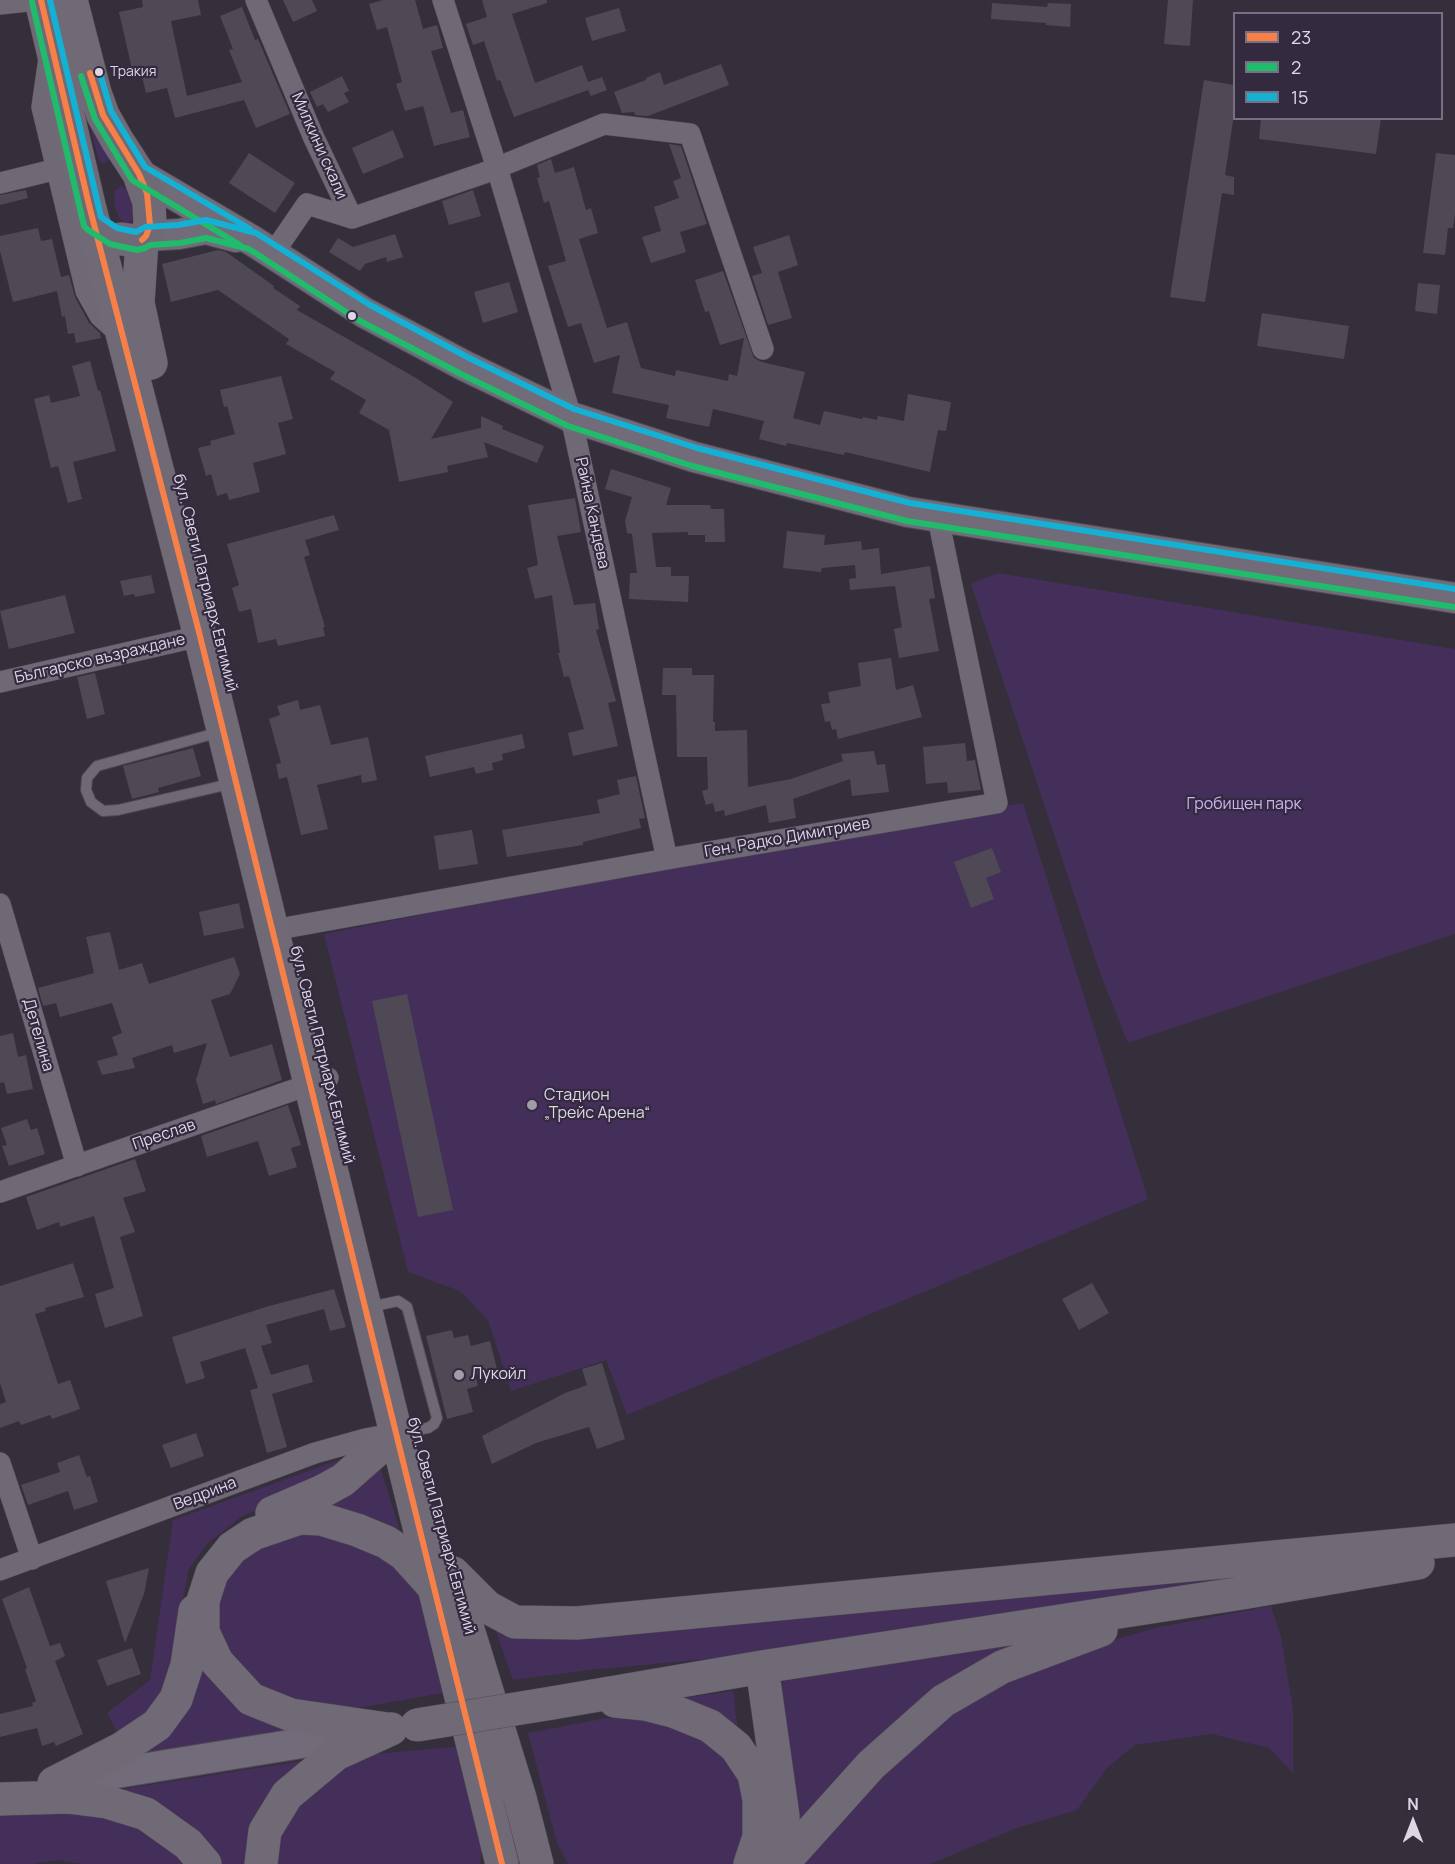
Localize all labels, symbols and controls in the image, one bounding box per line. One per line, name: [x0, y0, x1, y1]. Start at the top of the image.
legend: [1233, 12, 1443, 120]
text: 23: [1291, 25, 1311, 49]
text: 2: [1291, 55, 1301, 79]
place label: Тракия: [110, 64, 156, 80]
marker: Тракия: [93, 66, 105, 78]
text: 15: [1291, 85, 1308, 109]
street label: Милкини скали: [287, 90, 351, 202]
unlabelled marker: [346, 310, 358, 322]
street label: Райна Кандева: [571, 456, 613, 570]
street label: бул. Свети Патриарх Евтимий: [169, 472, 241, 694]
street label: Българско възраждане: [13, 630, 187, 688]
park label: Гробищен парк: [1187, 795, 1301, 815]
street label: Ген. Радко Димитриев: [703, 814, 871, 862]
street label: бул. Свети Патриарх Евтимий: [286, 944, 358, 1166]
street label: Детелина: [18, 996, 58, 1074]
place label: Стадион „Трейс Арена“: [544, 1086, 650, 1124]
marker: Стадион „Трейс Арена“: [525, 1098, 539, 1112]
street label: Преслав: [130, 1115, 198, 1155]
place label: Лукойл: [471, 1365, 526, 1385]
marker: Лукойл: [452, 1368, 466, 1382]
street label: бул. Свети Патриарх Евтимий: [403, 1415, 479, 1637]
street label: Ведрина: [171, 1473, 239, 1515]
north arrow: [1383, 1792, 1443, 1852]
text: N: [1407, 1793, 1419, 1815]

